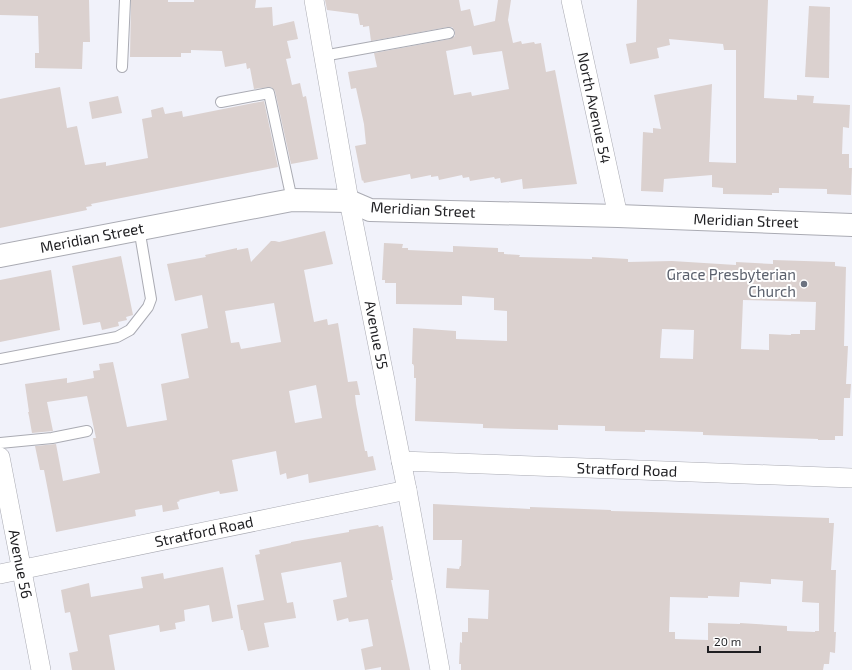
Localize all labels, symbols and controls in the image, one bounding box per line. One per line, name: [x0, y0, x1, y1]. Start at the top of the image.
street label: North Avenue 54: [574, 50, 616, 165]
street label: Meridian Street: [370, 197, 476, 221]
street label: Meridian Street: [693, 209, 799, 231]
street label: Meridian Street: [38, 218, 145, 256]
place label: Grace Presbyterian Church: [667, 265, 796, 300]
marker: Grace Presbyterian Church: [799, 279, 809, 289]
street label: Avenue 55: [361, 299, 392, 371]
street label: Stratford Road: [577, 458, 678, 480]
street label: Stratford Road: [153, 512, 255, 550]
street label: Avenue 56: [5, 528, 37, 600]
scale bar: [708, 628, 760, 654]
text: 20 m: [714, 634, 741, 648]

